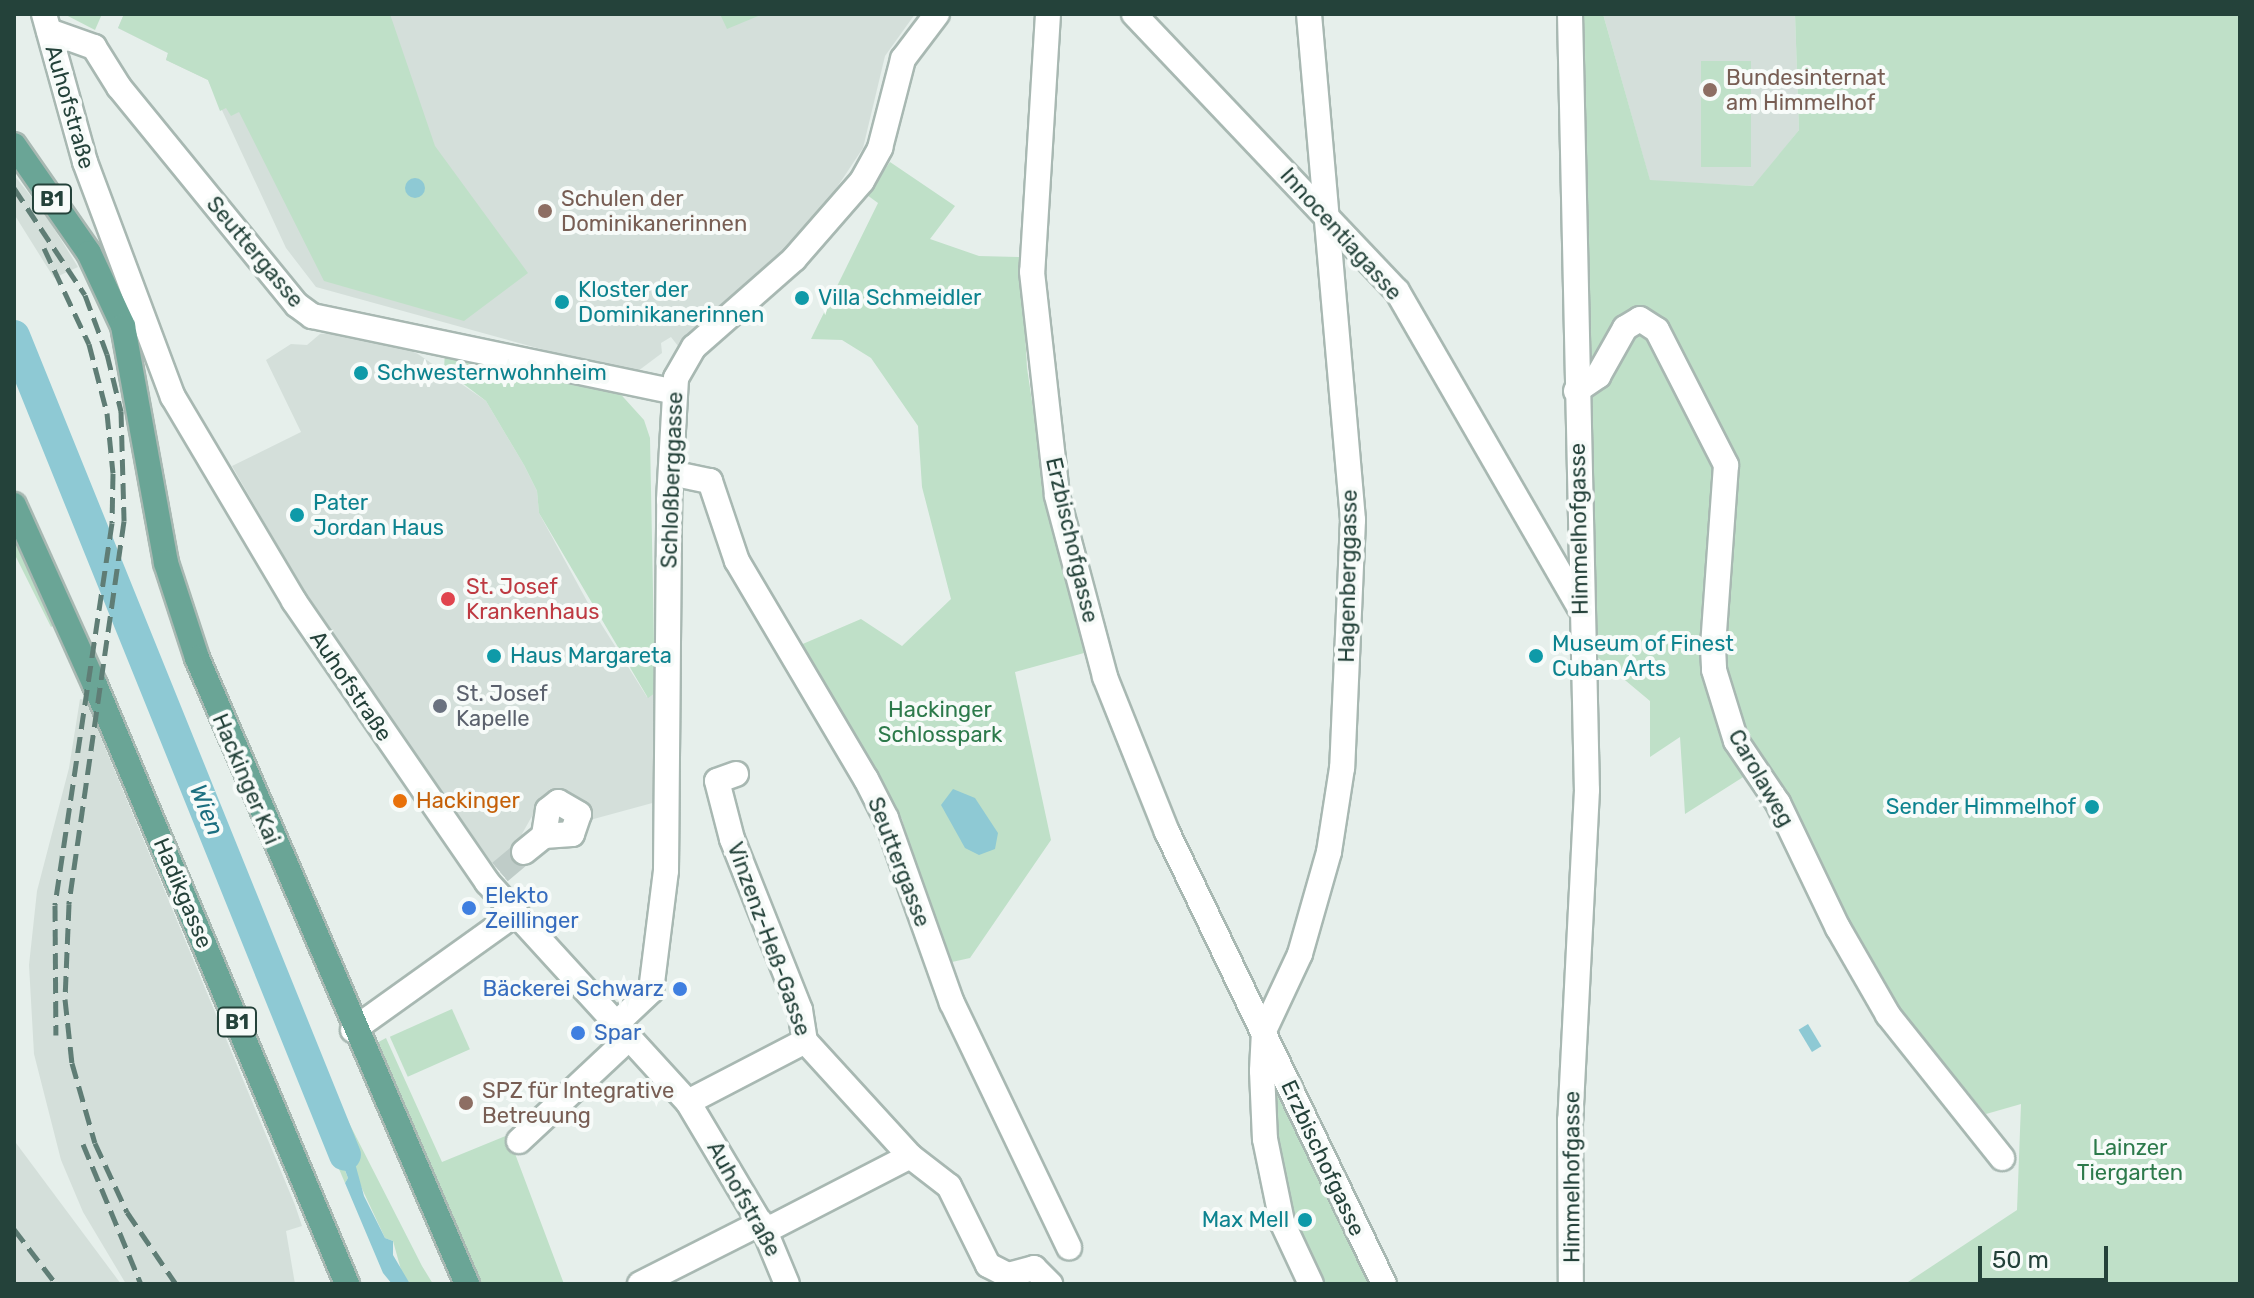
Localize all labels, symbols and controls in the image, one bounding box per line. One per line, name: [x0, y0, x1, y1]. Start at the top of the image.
street label: Auhofstraße: [40, 42, 100, 172]
place label: Bundesinternat am Himmelhof: [1726, 64, 1886, 116]
marker: Bundesinternat am Himmelhof: [1701, 81, 1719, 99]
street label: Innocentiagasse: [1275, 162, 1407, 306]
road number: B1: [30, 183, 74, 215]
place label: Schulen der Dominikanerinnen: [561, 185, 747, 236]
street label: Seuttergasse: [201, 191, 309, 313]
marker: Schulen der Dominikanerinnen: [536, 202, 554, 220]
place label: Kloster der Dominikanerinnen: [578, 276, 764, 328]
place label: Villa Schmeidler: [818, 285, 981, 311]
marker: Villa Schmeidler: [793, 289, 811, 307]
marker: Kloster der Dominikanerinnen: [553, 293, 571, 311]
place label: Schwesternwohnheim: [377, 360, 607, 386]
marker: Schwesternwohnheim: [352, 364, 370, 382]
street label: Schloßberggasse: [656, 391, 688, 569]
street label: Himmelhofgasse: [1564, 443, 1594, 615]
street label: Erzbischofgasse: [1040, 455, 1104, 625]
place label: Pater Jordan Haus: [313, 489, 444, 540]
street label: Hagenberggasse: [1333, 489, 1363, 663]
marker: Pater Jordan Haus: [288, 506, 306, 524]
place label: St. Josef Krankenhaus: [466, 573, 599, 624]
marker: St. Josef Krankenhaus: [437, 588, 459, 610]
street label: Auhofstraße: [304, 626, 398, 746]
place label: Museum of Finest Cuban Arts: [1552, 630, 1734, 682]
place label: Haus Margareta: [510, 643, 672, 669]
marker: Haus Margareta: [485, 647, 503, 665]
marker: Museum of Finest Cuban Arts: [1527, 647, 1545, 665]
place label: St. Josef Kapelle: [456, 680, 548, 732]
park label: Hackinger Schlosspark: [878, 696, 1002, 748]
marker: St. Josef Kapelle: [431, 697, 449, 715]
street label: Hackinger Kai: [207, 710, 285, 848]
street label: Carolaweg: [1723, 725, 1799, 831]
water label: Wien: [183, 780, 229, 840]
place label: Hackinger: [416, 788, 520, 814]
marker: Hackinger: [391, 792, 409, 810]
street label: Seuttergasse: [862, 793, 936, 931]
place label: Sender Himmelhof: [1885, 794, 2076, 820]
marker: Sender Himmelhof: [2083, 798, 2101, 816]
street label: Hadikgasse: [148, 834, 218, 952]
street label: Vinzenz-Heß-Gasse: [722, 838, 816, 1040]
place label: Elekto Zeillinger: [485, 882, 579, 934]
marker: Elekto Zeillinger: [460, 899, 478, 917]
place label: Bäckerei Schwarz: [483, 976, 664, 1002]
marker: Bäckerei Schwarz: [671, 980, 689, 998]
road number: B1: [215, 1006, 259, 1038]
place label: Spar: [594, 1020, 641, 1046]
marker: Spar: [569, 1024, 587, 1042]
street label: Erzbischofgasse: [1275, 1076, 1371, 1240]
place label: SPZ für Integrative Betreuung: [482, 1077, 675, 1128]
street label: Himmelhofgasse: [1559, 1091, 1585, 1263]
marker: SPZ für Integrative Betreuung: [457, 1094, 475, 1112]
park label: Lainzer Tiergarten: [2077, 1134, 2183, 1186]
street label: Auhofstraße: [702, 1137, 786, 1261]
place label: Max Mell: [1202, 1207, 1289, 1233]
marker: Max Mell: [1296, 1211, 1314, 1229]
scale bar: [1982, 1230, 2112, 1280]
text: 50 m: [1992, 1246, 2049, 1274]

